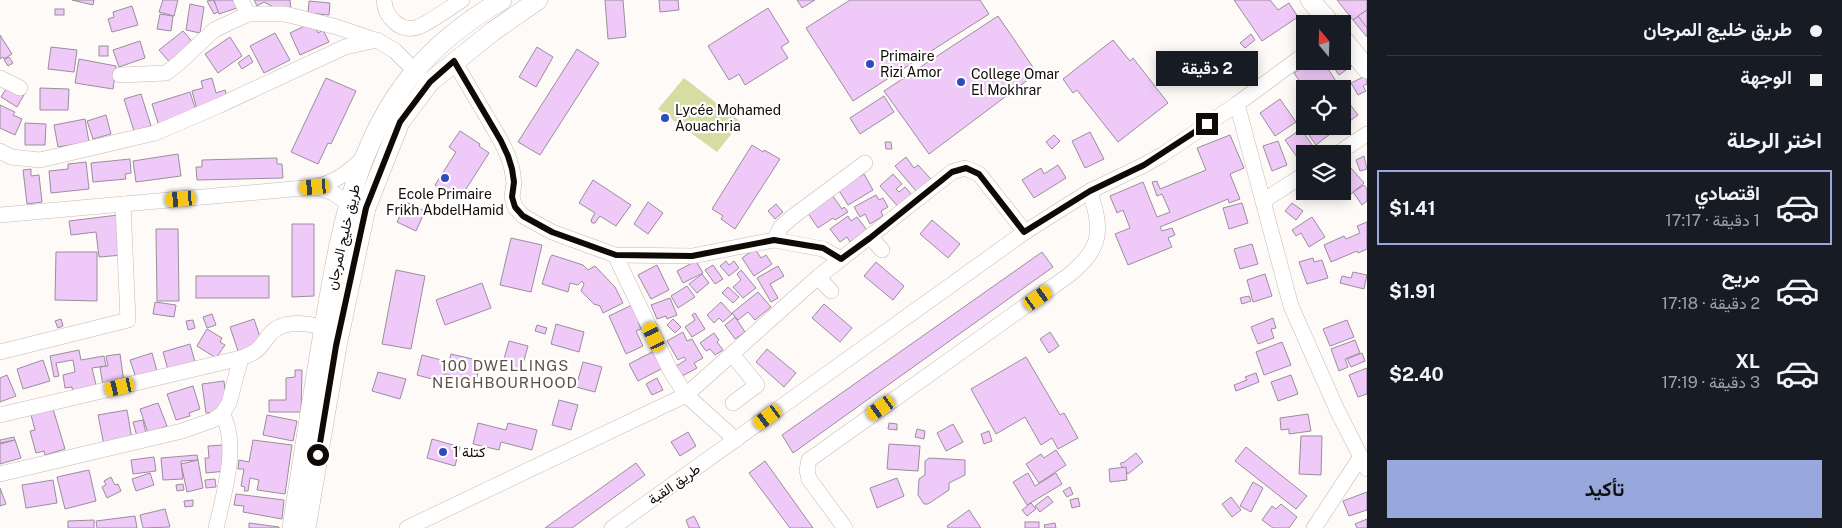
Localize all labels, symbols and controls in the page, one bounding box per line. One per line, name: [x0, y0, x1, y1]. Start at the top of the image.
north arrow: [1296, 15, 1351, 70]
map controls: [1296, 15, 1351, 200]
text: طريق خليج المرجان: [1643, 18, 1792, 40]
place label: Primaire Rizi Amor: [880, 48, 942, 80]
callout: 2 دقيقة: [1156, 52, 1258, 86]
marker: Primaire Rizi Amor: [864, 58, 876, 70]
text: 2 دقيقة: [1181, 59, 1233, 78]
place label: College Omar El Mokhrar: [971, 66, 1060, 98]
text: الوجهة: [1740, 66, 1792, 88]
marker: College Omar El Mokhrar: [955, 76, 967, 88]
button: locate: [1296, 80, 1351, 135]
place label: Lycée Mohamed Aouachria: [675, 102, 781, 134]
marker: Lycée Mohamed Aouachria: [659, 112, 671, 124]
route end: [1196, 113, 1218, 135]
text: اختر الرحلة: [1727, 127, 1822, 153]
button: layers: [1296, 145, 1351, 200]
marker: Ecole Primaire Frikh AbdelHamid: [439, 172, 451, 184]
car: [299, 178, 330, 196]
text: اقتصادي: [1695, 182, 1760, 204]
street label: طريق خليج المرجان: [323, 183, 366, 292]
icon: car: [1775, 185, 1820, 230]
place label: Ecole Primaire Frikh AbdelHamid: [386, 186, 504, 218]
car: [165, 190, 196, 208]
text: $1.41: [1389, 197, 1436, 219]
text: 1 دقيقة · 17:17: [1665, 211, 1760, 230]
text: مريح: [1722, 265, 1760, 287]
icon: car: [1775, 268, 1820, 313]
text: $1.91: [1389, 280, 1436, 302]
car: [1021, 283, 1054, 313]
text: 2 دقيقة · 17:18: [1662, 294, 1760, 313]
car: [640, 320, 667, 354]
text: XL: [1735, 350, 1760, 372]
icon: car: [1775, 351, 1820, 396]
district label: 100 DWELLINGS NEIGHBOURHOOD: [432, 357, 578, 391]
text: $2.40: [1389, 363, 1444, 385]
text: 3 دقيقة · 17:19: [1661, 373, 1760, 392]
car: [103, 376, 136, 398]
car: [864, 393, 897, 423]
car: [751, 402, 784, 432]
route start: [307, 444, 329, 466]
place label: كتلة 1: [453, 444, 485, 460]
marker: كتلة 1: [437, 446, 449, 458]
street label: طريق القبة: [645, 460, 704, 508]
button: تأكيد: [1387, 460, 1822, 518]

